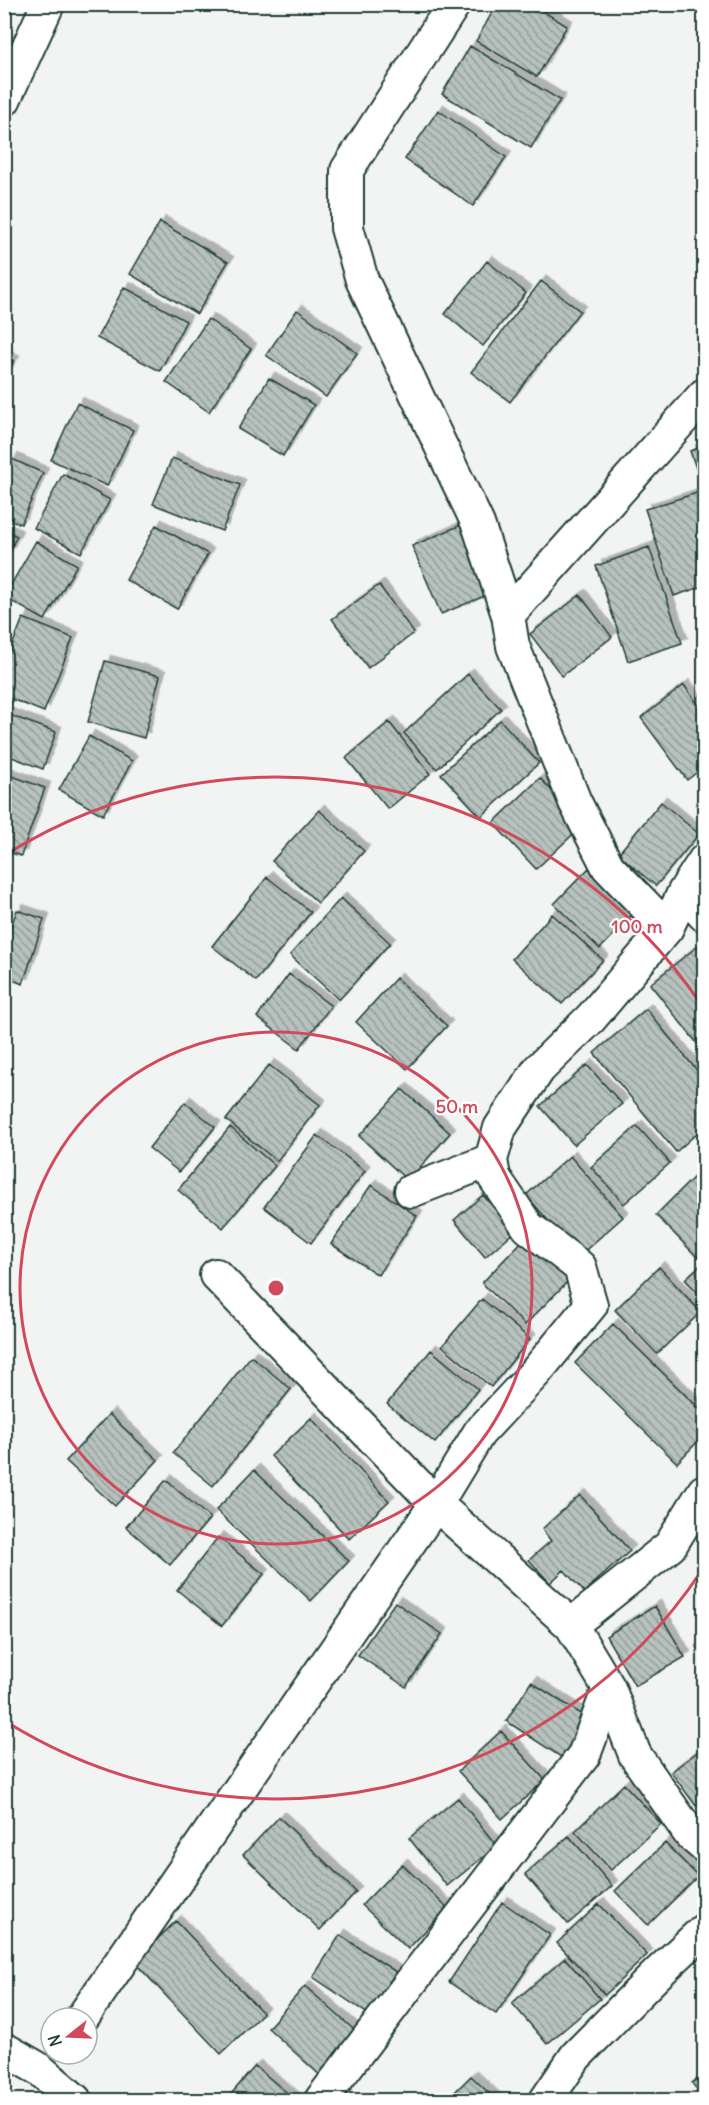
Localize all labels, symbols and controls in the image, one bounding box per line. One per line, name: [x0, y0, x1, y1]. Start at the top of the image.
text: 100 m: [612, 915, 663, 938]
text: 50 m: [436, 1095, 478, 1118]
centre of rings: [266, 1278, 286, 1298]
north arrow: [39, 2006, 99, 2066]
text: N: [44, 2032, 66, 2049]

